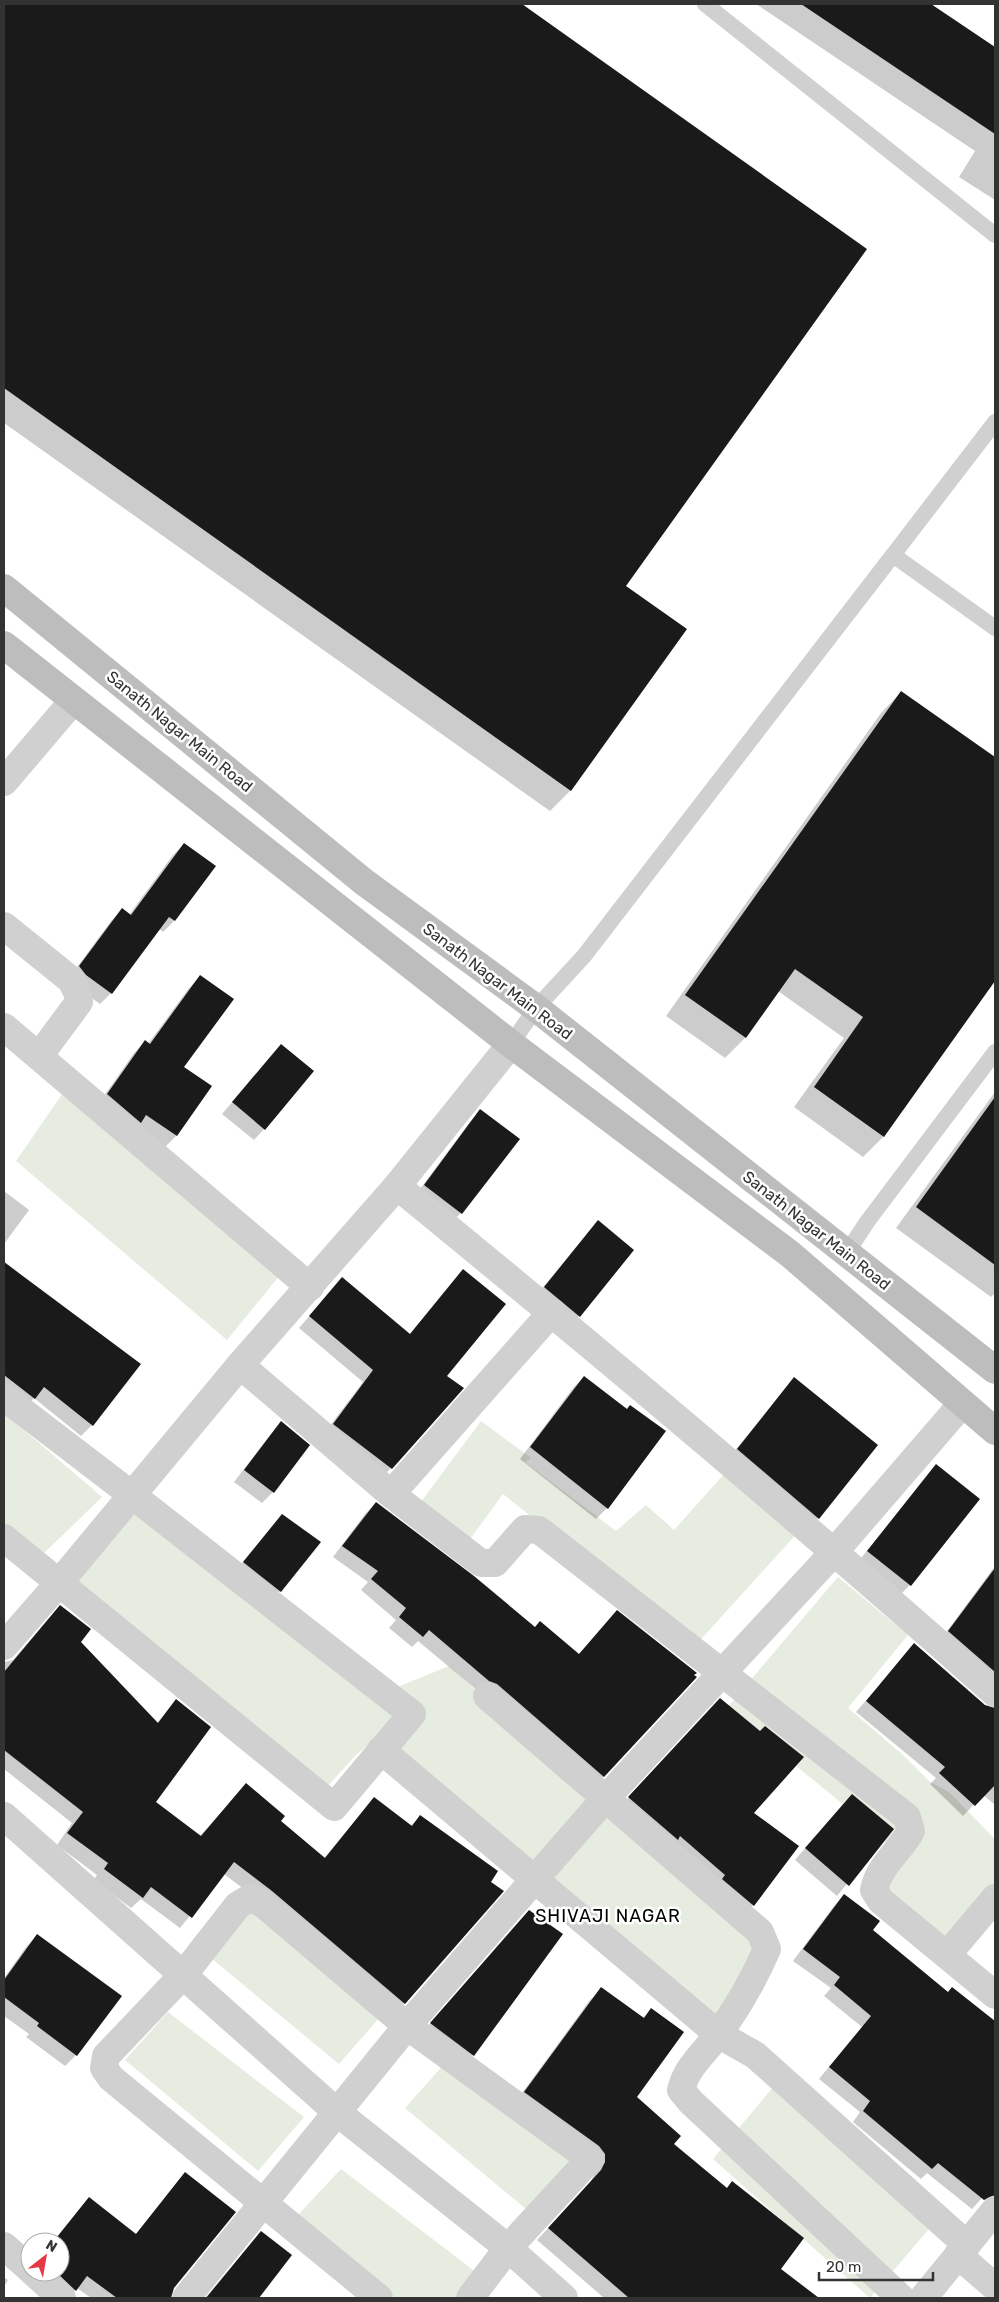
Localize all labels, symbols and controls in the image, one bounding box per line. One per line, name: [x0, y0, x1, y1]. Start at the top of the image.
street label: Sanath Nagar Main Road: [103, 667, 256, 796]
street label: Sanath Nagar Main Road: [419, 919, 576, 1044]
street label: Sanath Nagar Main Road: [739, 1167, 894, 1294]
district label: SHIVAJI NAGAR: [535, 1905, 681, 1927]
north arrow: [20, 2232, 70, 2282]
text: N: [43, 2236, 60, 2256]
scale bar: [819, 2250, 933, 2282]
text: 20 m: [826, 2258, 861, 2276]

